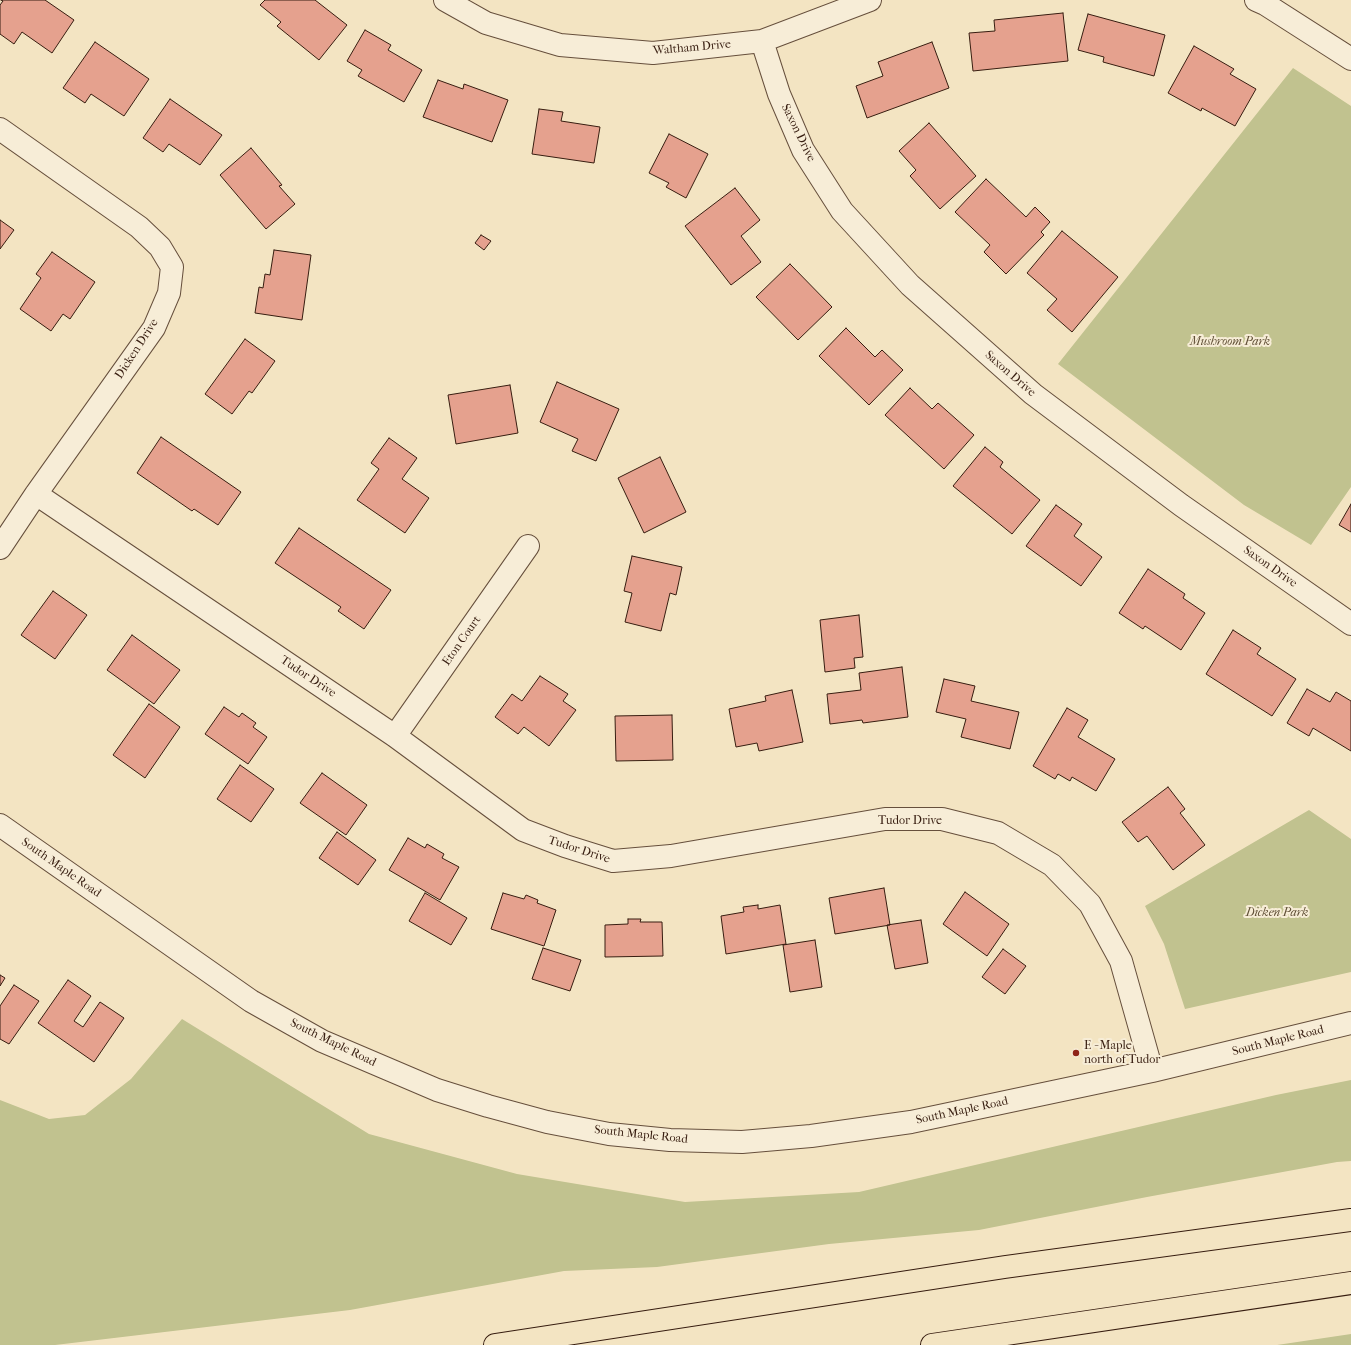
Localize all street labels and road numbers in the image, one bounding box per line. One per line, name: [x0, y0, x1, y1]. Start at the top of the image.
street label: Waltham Drive: [652, 37, 732, 59]
street label: Saxon Drive: [778, 102, 818, 164]
street label: Dicken Drive: [112, 316, 162, 382]
street label: Saxon Drive: [982, 348, 1038, 400]
street label: Saxon Drive: [1240, 543, 1300, 591]
street label: Eton Court: [440, 613, 484, 669]
street label: Tudor Drive: [277, 653, 339, 701]
street label: Tudor Drive: [878, 814, 942, 828]
street label: Tudor Drive: [546, 833, 612, 867]
street label: South Maple Road: [18, 835, 104, 901]
street label: South Maple Road: [288, 1016, 378, 1070]
street label: South Maple Road: [1231, 1023, 1325, 1059]
street label: South Maple Road: [915, 1094, 1009, 1128]
street label: South Maple Road: [594, 1123, 688, 1147]

